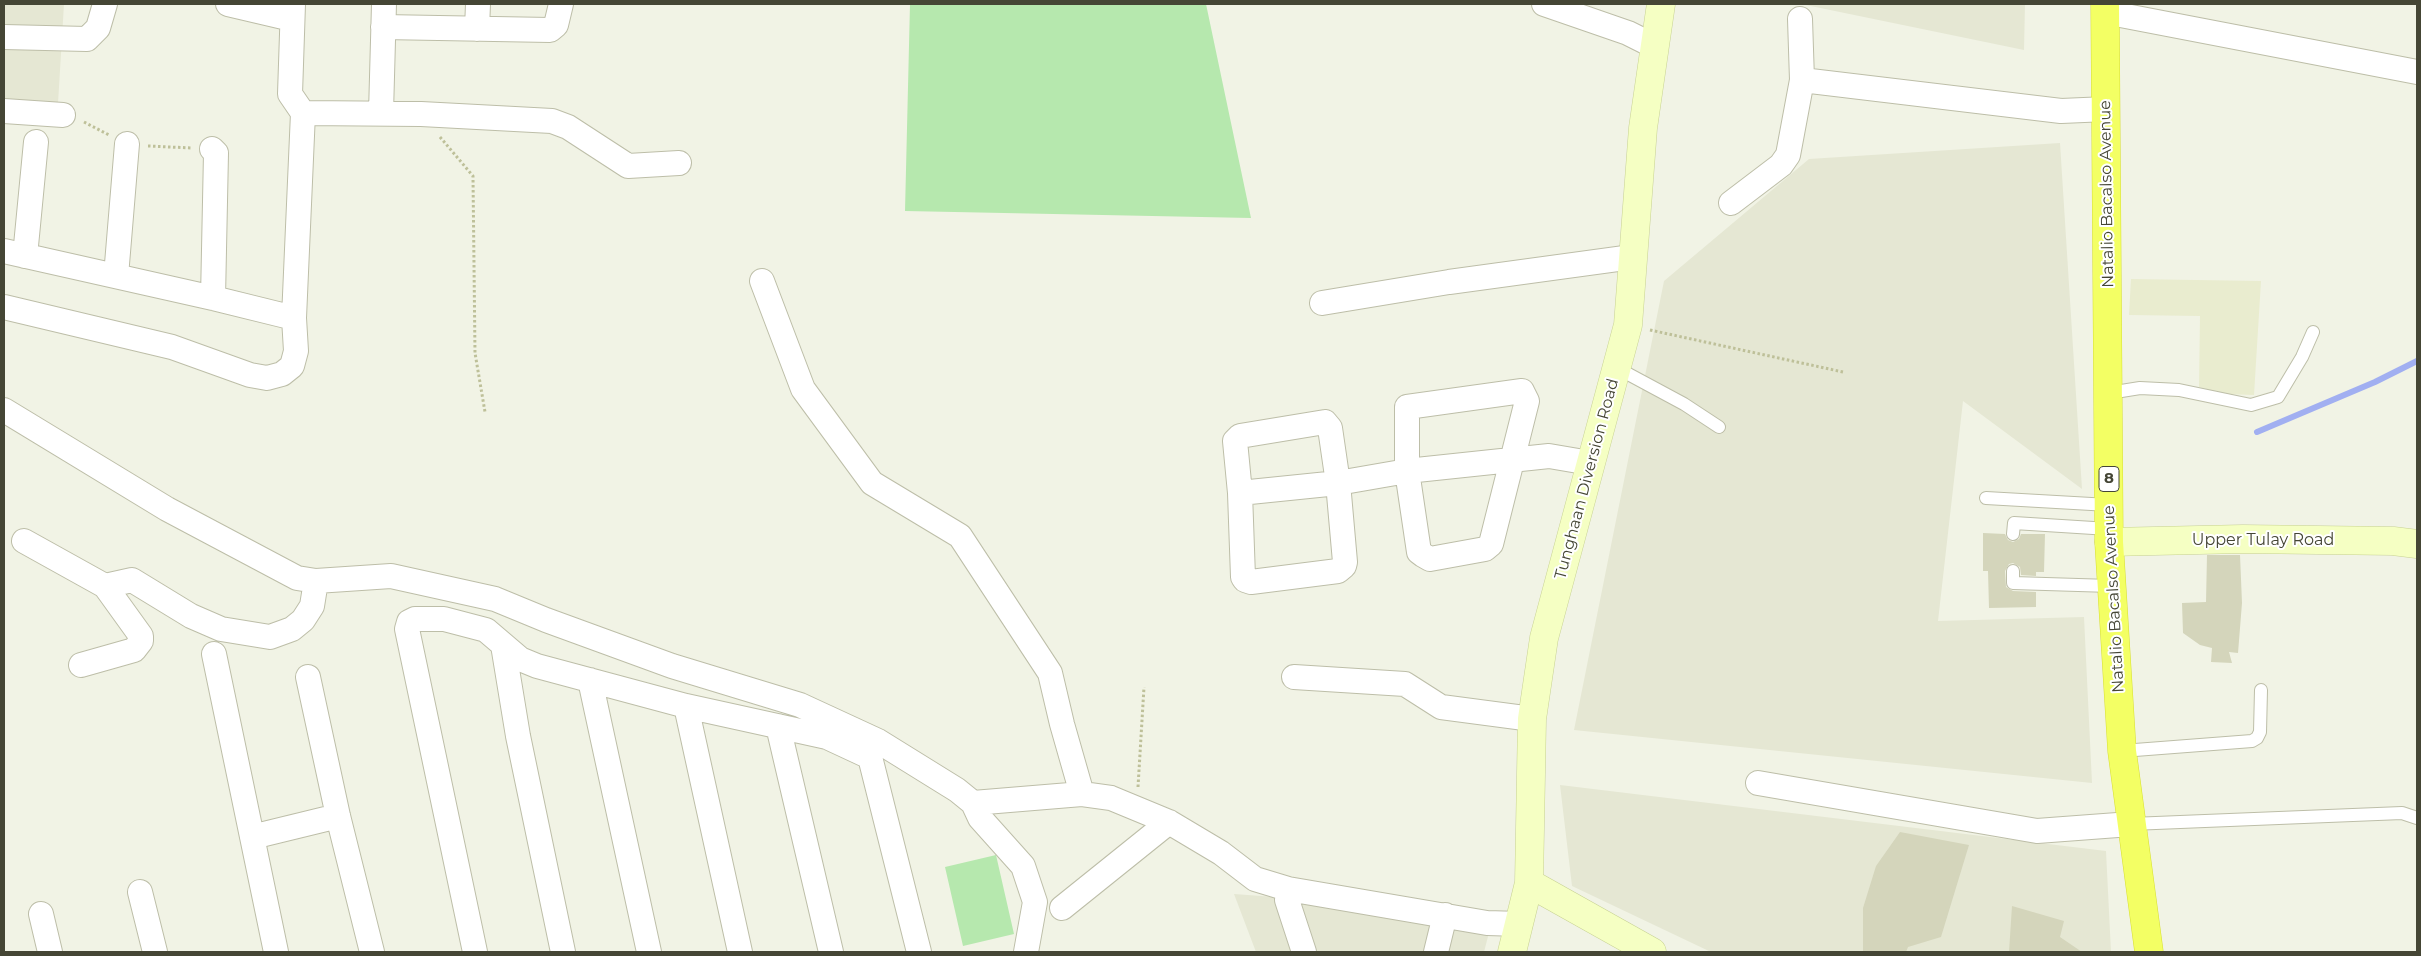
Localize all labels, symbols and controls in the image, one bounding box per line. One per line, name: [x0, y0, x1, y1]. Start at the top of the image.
street label: Natalio Bacalso Avenue: [2096, 100, 2118, 288]
street label: Tunghaan Diversion Road: [1551, 376, 1623, 582]
road number: 8: [2099, 466, 2119, 492]
street label: Natalio Bacalso Avenue: [2100, 505, 2128, 693]
street label: Upper Tulay Road: [2192, 530, 2334, 550]

